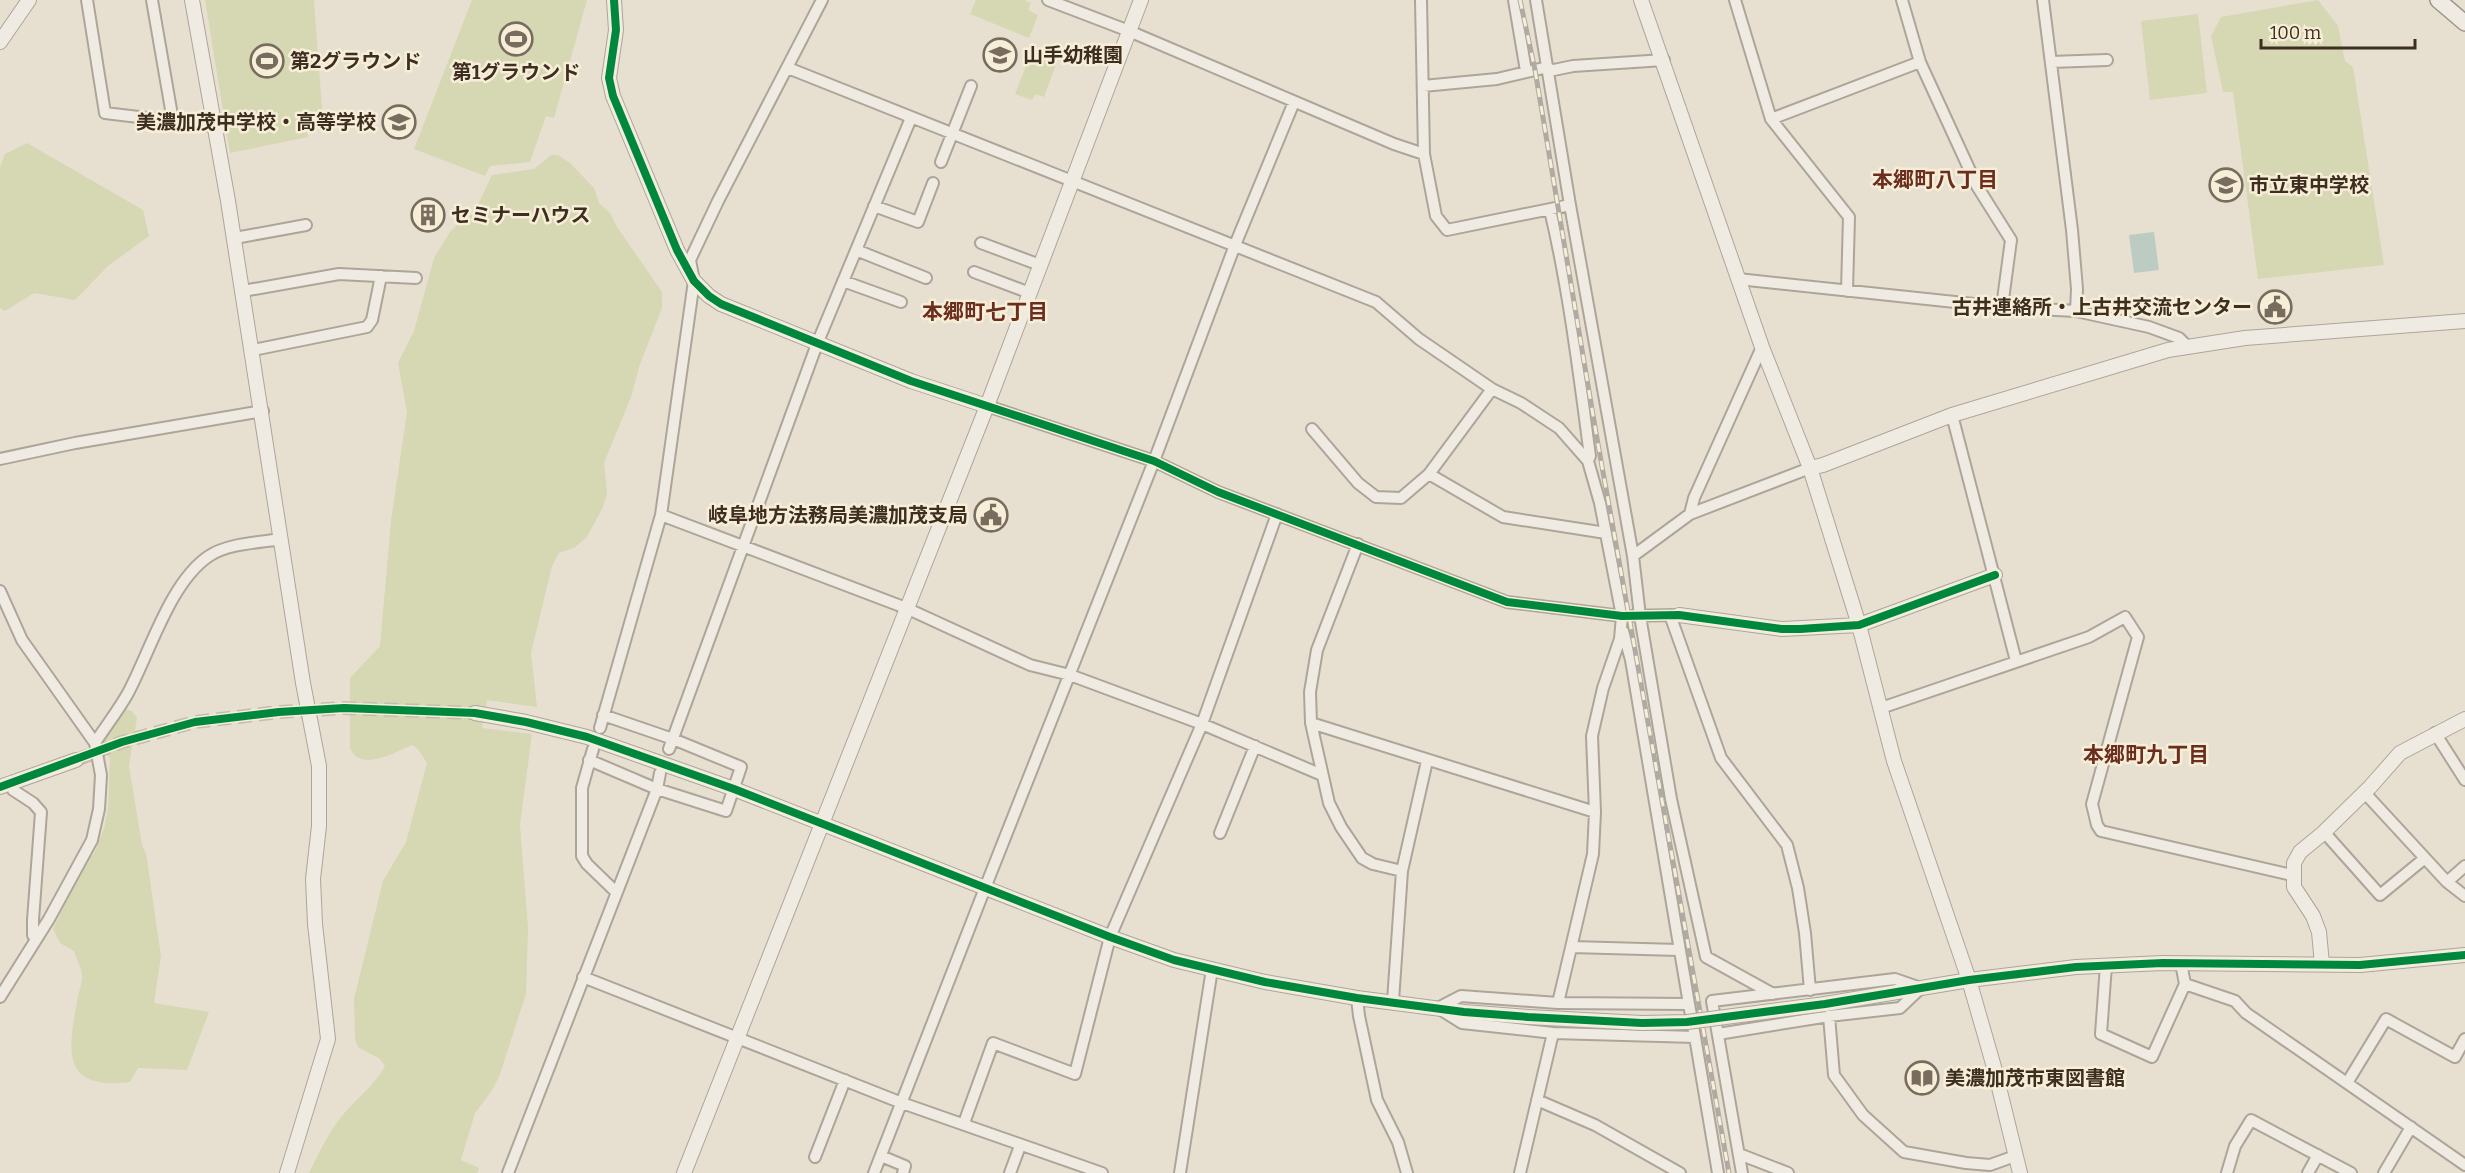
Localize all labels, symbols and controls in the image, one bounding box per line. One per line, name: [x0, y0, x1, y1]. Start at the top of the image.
scale bar: [2261, 12, 2416, 50]
sports icon: 第1グラウンド: [498, 21, 534, 57]
text: 100 m: [2270, 22, 2321, 44]
school or university icon: 山手幼稚園: [982, 37, 1018, 73]
sports icon: 第2グラウンド: [249, 43, 285, 79]
place label: 山手幼稚園: [1023, 43, 1123, 67]
place label: 第2グラウンド: [290, 49, 421, 73]
place label: 第1グラウンド: [452, 60, 580, 84]
school or university icon: 美濃加茂中学校・高等学校: [381, 104, 417, 140]
place label: 美濃加茂中学校・高等学校: [136, 110, 376, 134]
district label: 本郷町八丁目: [1872, 167, 1998, 193]
school or university icon: 市立東中学校: [2208, 167, 2244, 203]
place label: 市立東中学校: [2249, 173, 2369, 197]
building icon: セミナーハウス: [410, 197, 446, 233]
place label: セミナーハウス: [451, 203, 591, 227]
public building icon: 古井連絡所・上古井交流センター: [2257, 289, 2293, 325]
place label: 古井連絡所・上古井交流センター: [1952, 295, 2252, 319]
district label: 本郷町七丁目: [922, 299, 1048, 325]
public building icon: 岐阜地方法務局美濃加茂支局: [973, 497, 1009, 533]
place label: 岐阜地方法務局美濃加茂支局: [708, 503, 968, 527]
district label: 本郷町九丁目: [2083, 742, 2209, 768]
library icon: 美濃加茂市東図書館: [1904, 1060, 1940, 1096]
place label: 美濃加茂市東図書館: [1945, 1066, 2125, 1090]

